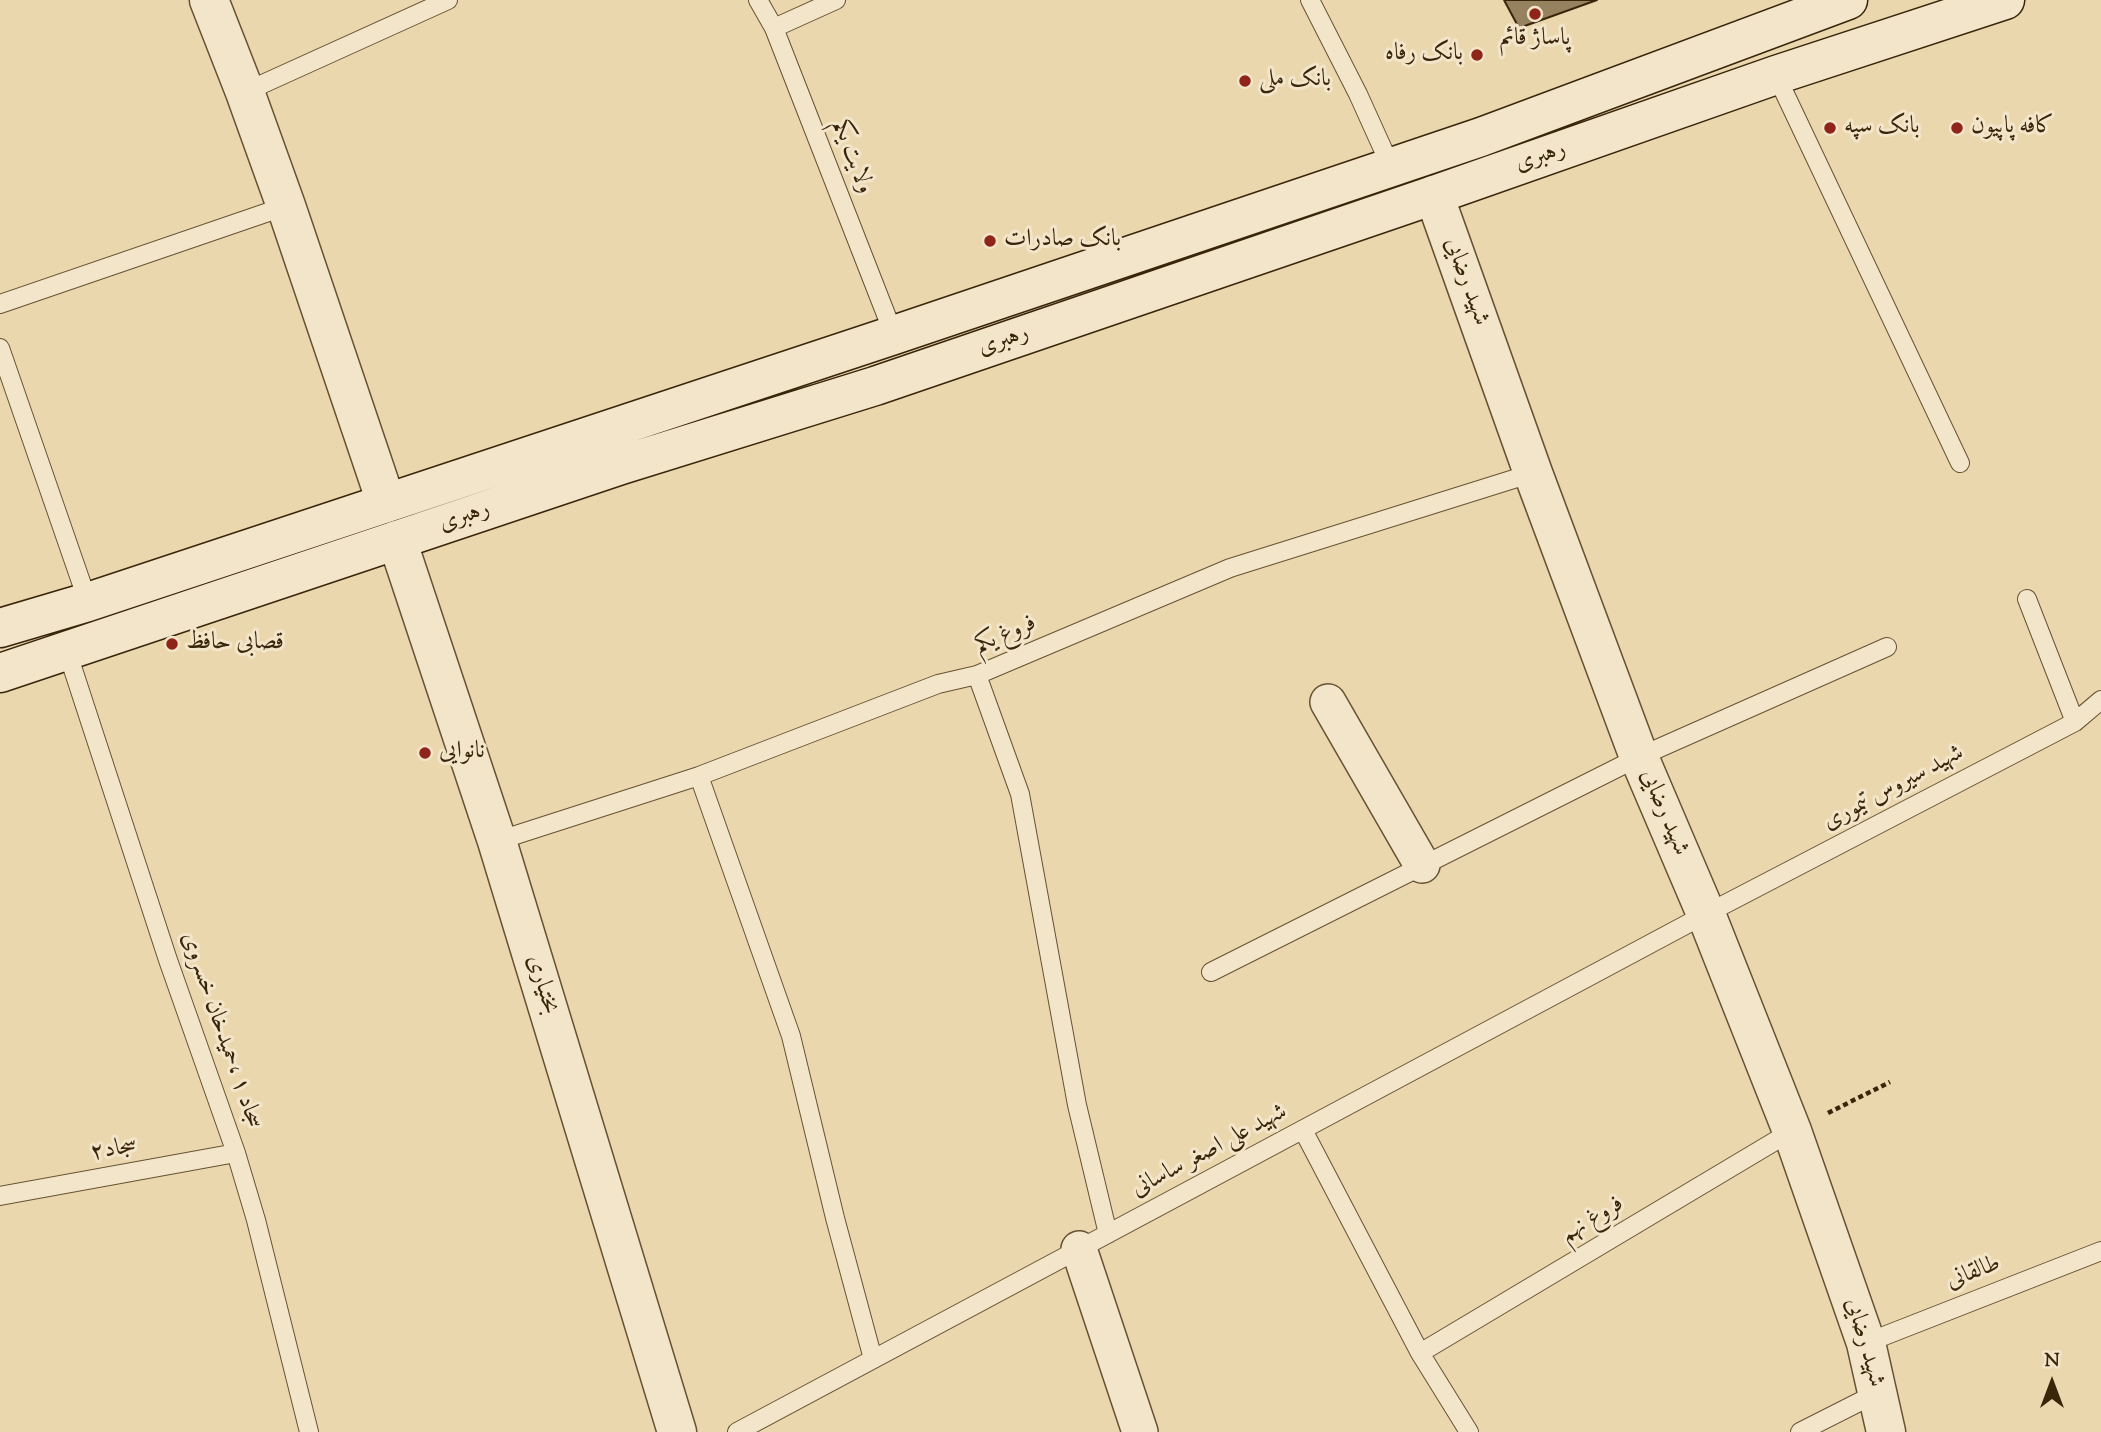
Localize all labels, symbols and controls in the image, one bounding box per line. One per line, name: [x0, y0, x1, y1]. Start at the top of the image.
marker: پاساژ قائم: [1527, 6, 1543, 22]
place label: پاساژ قائم: [1500, 26, 1570, 54]
place label: بانک رفاه: [1385, 41, 1463, 69]
marker: بانک رفاه: [1469, 47, 1485, 63]
place label: بانک ملی: [1259, 67, 1331, 95]
marker: بانک ملی: [1237, 73, 1253, 89]
place label: بانک سپه: [1844, 114, 1919, 142]
place label: کافه پاپیون: [1971, 114, 2054, 142]
street label: ولایت یکم: [824, 116, 878, 198]
marker: بانک سپه: [1822, 120, 1838, 136]
marker: کافه پاپیون: [1949, 120, 1965, 136]
street label: رهبری: [1512, 136, 1570, 180]
place label: بانک صادرات: [1004, 227, 1121, 255]
marker: بانک صادرات: [982, 233, 998, 249]
street label: شهید رضایی: [1436, 234, 1494, 330]
street label: رهبری: [975, 320, 1033, 364]
street label: رهبری: [436, 496, 494, 540]
street label: فروغ یکم: [971, 610, 1041, 662]
place label: قصابی حافظ: [186, 630, 284, 658]
marker: قصابی حافظ: [164, 636, 180, 652]
place label: نانوایی: [439, 739, 485, 767]
street label: شهید سیروس تیموری: [1819, 740, 1969, 838]
marker: نانوایی: [417, 745, 433, 761]
street label: شهید رضایی: [1632, 765, 1694, 861]
street label: سجاد ۱ ،حمیدخان خسروی: [173, 929, 267, 1133]
street label: بختیاری: [518, 952, 564, 1018]
street label: شهید علی اصغر ساسانی: [1127, 1099, 1293, 1205]
street label: سجاد۲: [88, 1133, 140, 1169]
street label: فروغ نهم: [1556, 1191, 1630, 1251]
street label: طالقانی: [1943, 1251, 2005, 1297]
street label: شهید رضایی: [1837, 1295, 1889, 1391]
north arrow: [2017, 1348, 2087, 1418]
text: N: [2044, 1348, 2060, 1375]

